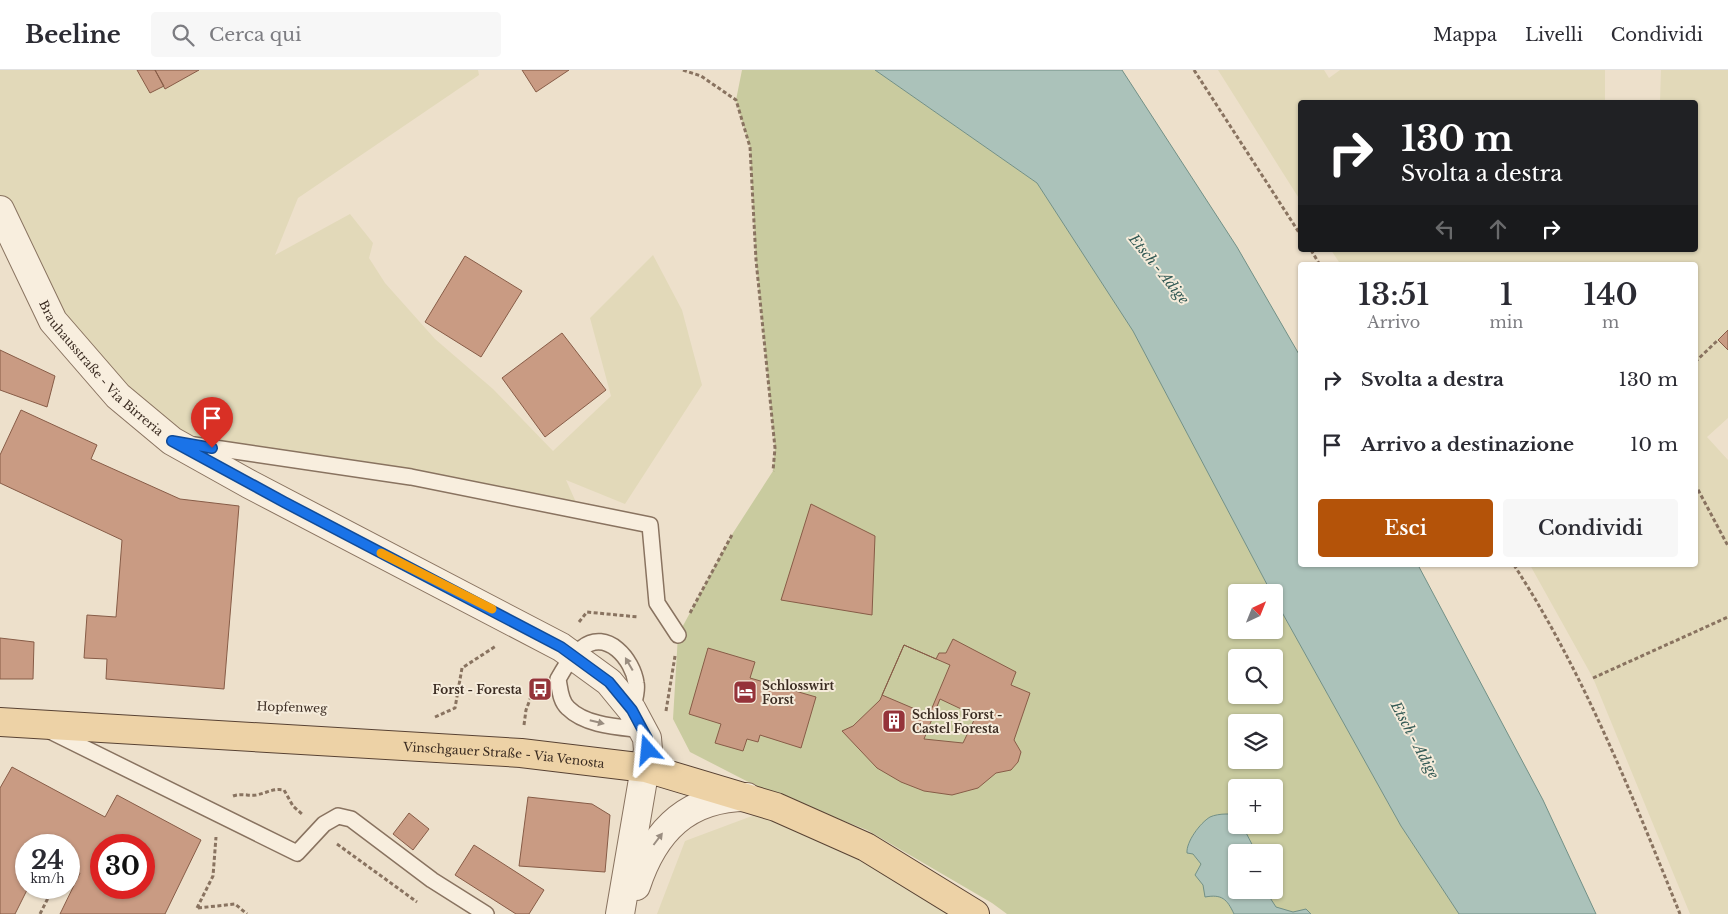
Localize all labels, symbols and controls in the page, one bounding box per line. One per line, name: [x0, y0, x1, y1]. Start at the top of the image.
search box: [151, 12, 501, 57]
text: Beeline: [25, 20, 121, 49]
icon: search: [169, 21, 197, 49]
text: Cerca qui: [209, 23, 301, 46]
text: Mappa: [1433, 24, 1497, 46]
text: Livelli: [1525, 24, 1583, 46]
text: Condividi: [1611, 24, 1703, 46]
text: 130 m: [1401, 117, 1513, 160]
icon: right: [1318, 120, 1383, 185]
text: Svolta a destra: [1401, 160, 1563, 187]
icon: left: [1431, 215, 1459, 243]
icon: ahead: [1484, 215, 1512, 243]
icon: right: [1537, 215, 1565, 243]
water label: Etsch - Adige: [1125, 229, 1193, 308]
text: 13:51: [1358, 276, 1429, 313]
text: 1: [1500, 276, 1513, 313]
text: 140: [1583, 276, 1638, 313]
street label: Brauhausstraße - Via Birreria: [37, 297, 167, 439]
text: Arrivo: [1367, 312, 1420, 332]
text: min: [1490, 312, 1523, 332]
text: m: [1602, 312, 1619, 332]
icon: right: [1318, 366, 1346, 394]
text: Svolta a destra: [1361, 368, 1504, 391]
text: 130 m: [1618, 368, 1678, 391]
pin: [191, 397, 233, 448]
icon: arrive: [198, 404, 226, 432]
icon: arrive: [1318, 431, 1346, 459]
text: Arrivo a destinazione: [1361, 433, 1574, 456]
text: 10 m: [1630, 433, 1678, 456]
button: Esci: [1318, 499, 1493, 557]
button: Condividi: [1503, 499, 1678, 557]
north arrow: [1228, 584, 1282, 639]
map controls: [1228, 584, 1283, 899]
button: search: [1228, 649, 1283, 704]
one-way arrow: [624, 657, 633, 670]
bus stop icon: Forst - Foresta: [527, 676, 553, 702]
place label: Schlosswirt Forst: [762, 678, 835, 707]
hotel icon: Schlosswirt Forst: [732, 679, 758, 705]
place label: Forst - Foresta: [433, 682, 522, 697]
water label: Etsch - Adige: [1387, 697, 1443, 782]
street label: Hopfenweg: [256, 698, 328, 716]
place label: Schloss Forst - Castel Foresta: [912, 707, 1002, 736]
building icon: Schloss Forst - Castel Foresta: [881, 708, 907, 734]
button: layers: [1228, 714, 1283, 769]
one-way arrow: [590, 718, 605, 726]
position arrow: [621, 723, 673, 775]
street label: Vinschgauer Straße - Via Venosta: [402, 738, 606, 771]
button: +: [1228, 779, 1283, 834]
one-way arrow: [653, 832, 663, 846]
speed limit sign: 30: [90, 834, 155, 899]
button: −: [1228, 844, 1283, 899]
text: 24: [31, 845, 64, 876]
text: km/h: [30, 871, 65, 886]

